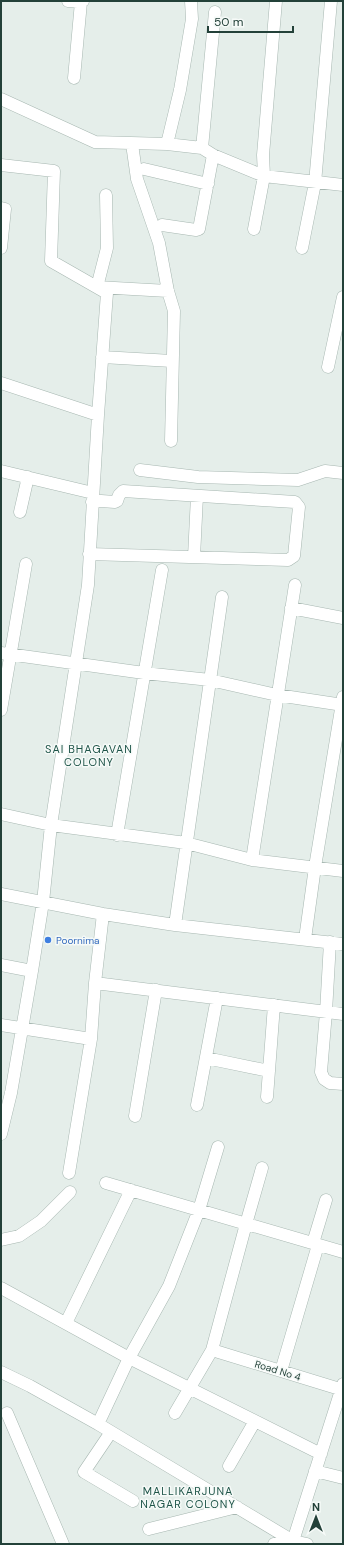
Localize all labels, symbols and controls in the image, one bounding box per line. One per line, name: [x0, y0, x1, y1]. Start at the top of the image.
scale bar: [208, 8, 293, 34]
text: 50 m: [214, 14, 243, 30]
district label: SAI BHAGAVAN COLONY: [45, 742, 133, 769]
place label: Poornima: [56, 934, 100, 947]
marker: Poornima: [43, 935, 53, 945]
street label: Road No 4: [253, 1357, 302, 1384]
district label: MALLIKARJUNA NAGAR COLONY: [140, 1484, 236, 1511]
north arrow: [296, 1497, 336, 1537]
text: N: [312, 1500, 320, 1514]

